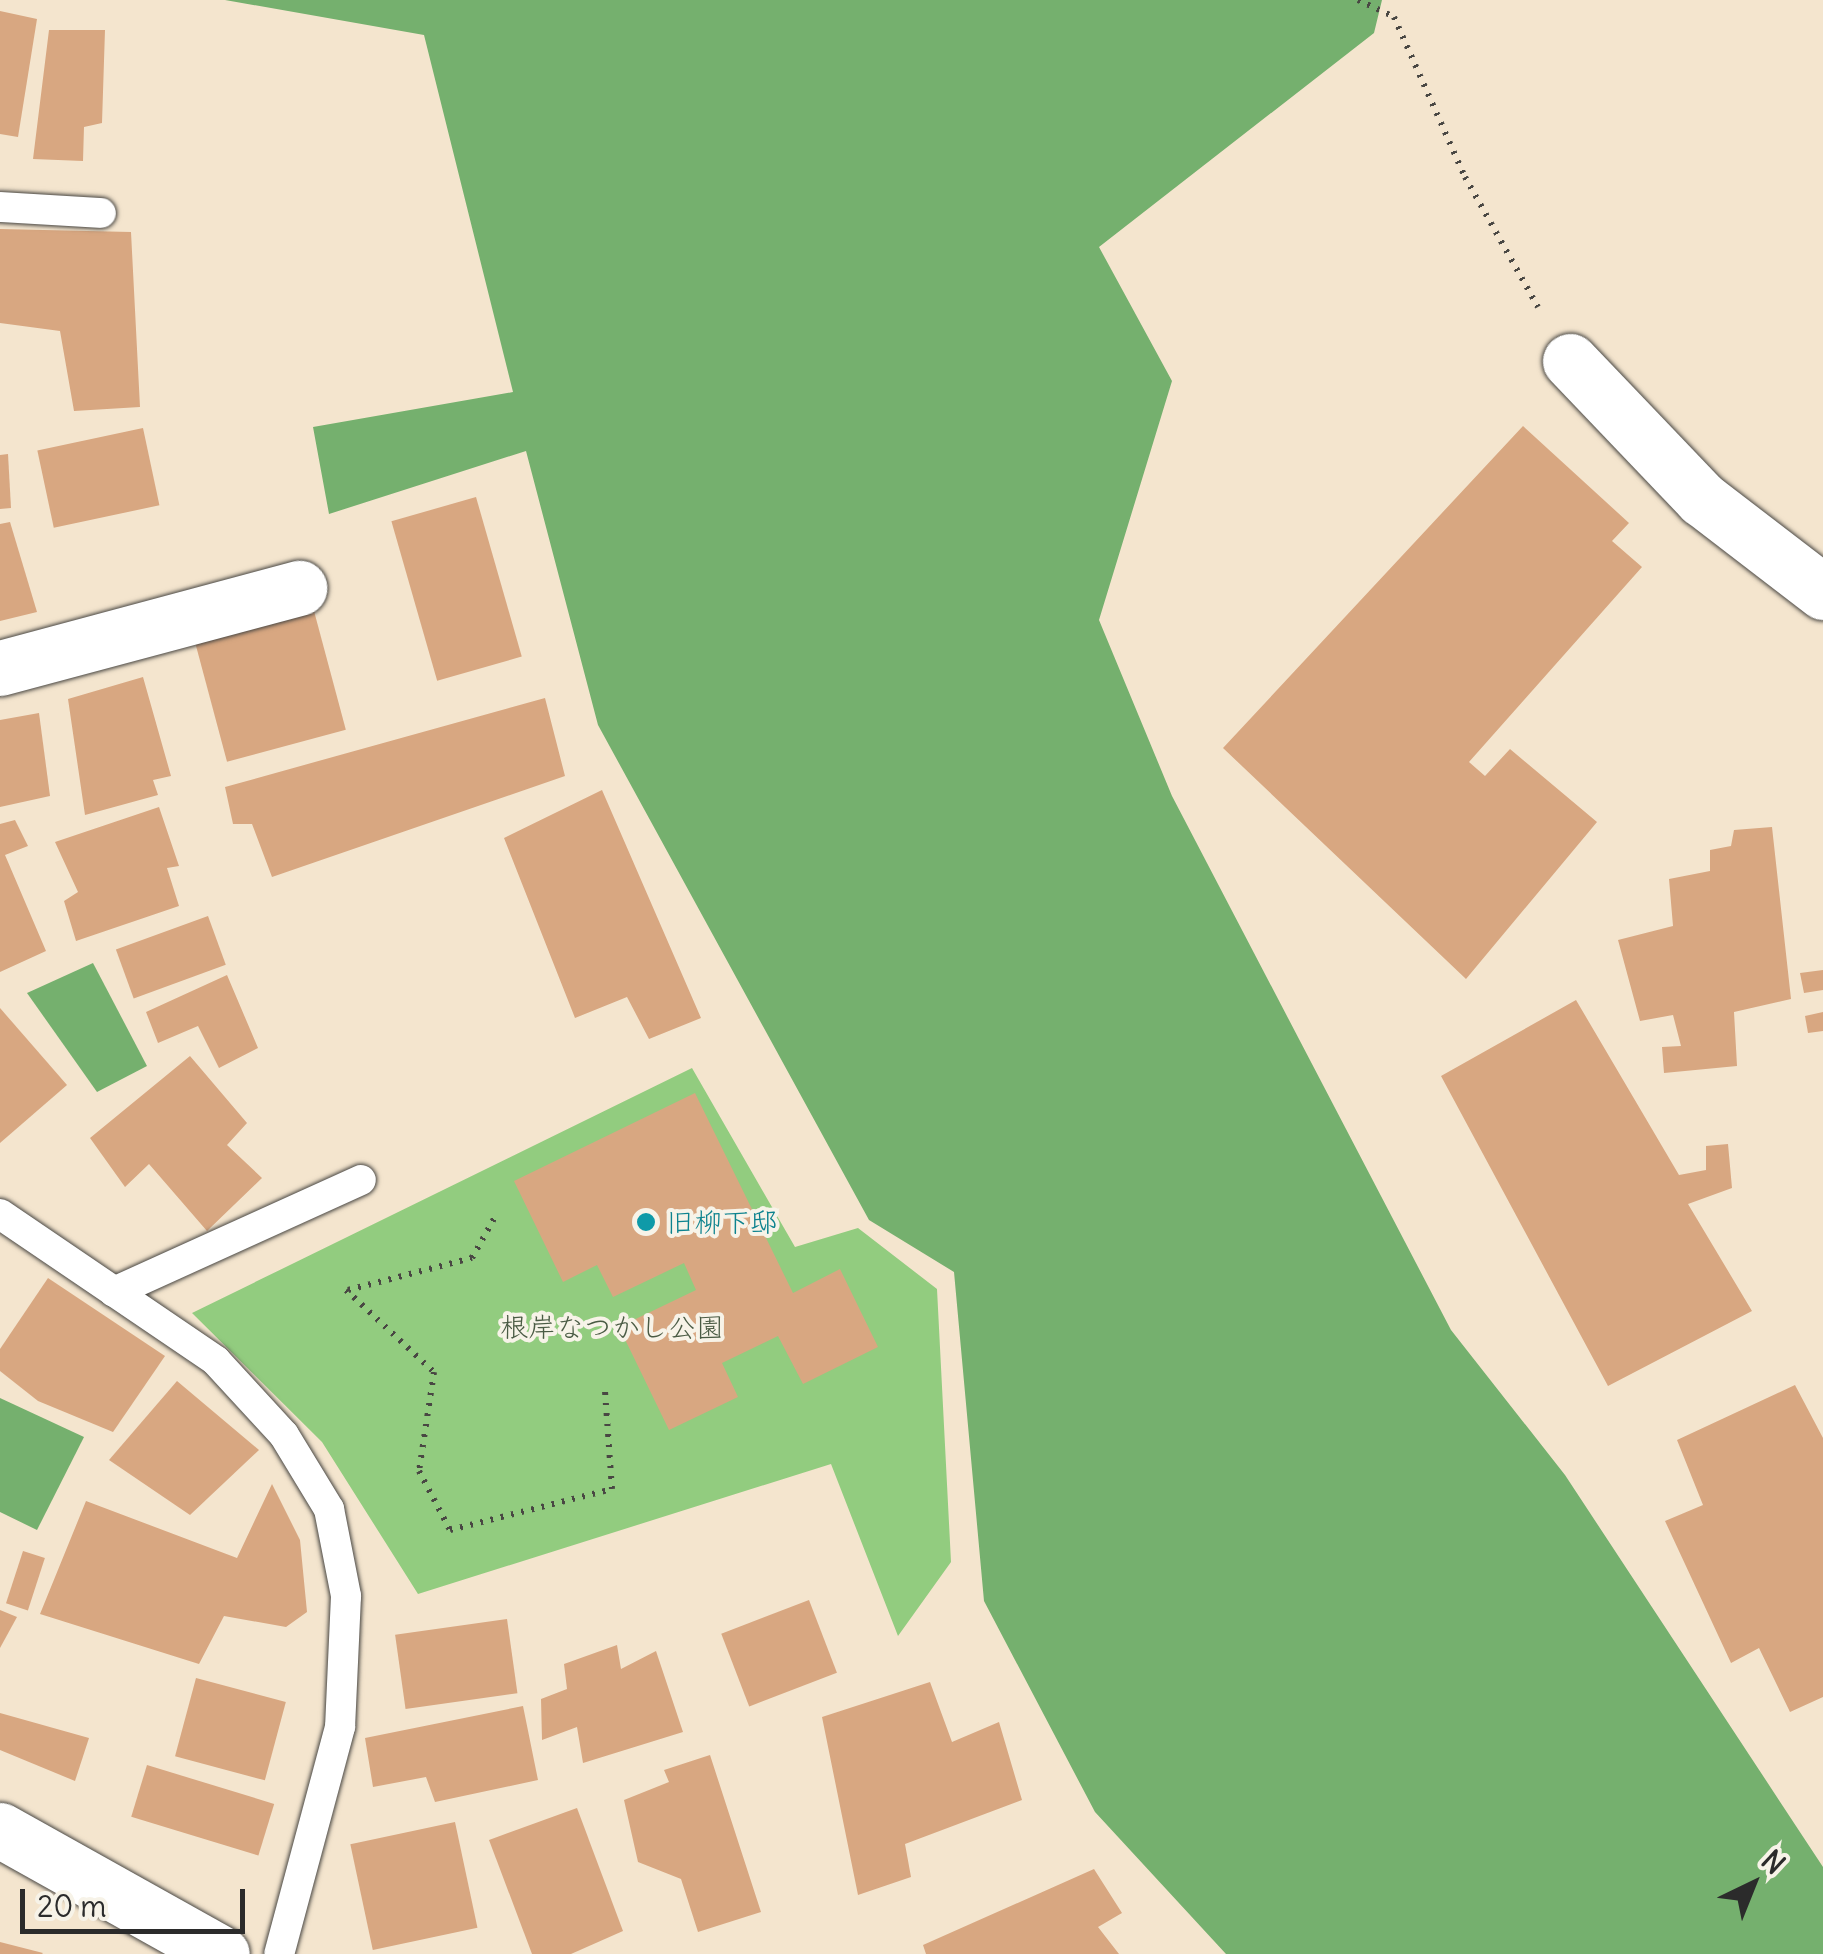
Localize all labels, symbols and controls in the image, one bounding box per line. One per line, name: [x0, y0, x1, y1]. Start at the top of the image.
place label: 旧柳下邸: [666, 1205, 778, 1239]
marker: 旧柳下邸: [635, 1211, 657, 1233]
park label: 根岸なつかし公園: [500, 1310, 724, 1344]
north arrow: [1703, 1834, 1803, 1934]
text: N: [1754, 1842, 1793, 1882]
scale bar: [25, 1869, 250, 1931]
text: 20 m: [37, 1887, 107, 1925]

